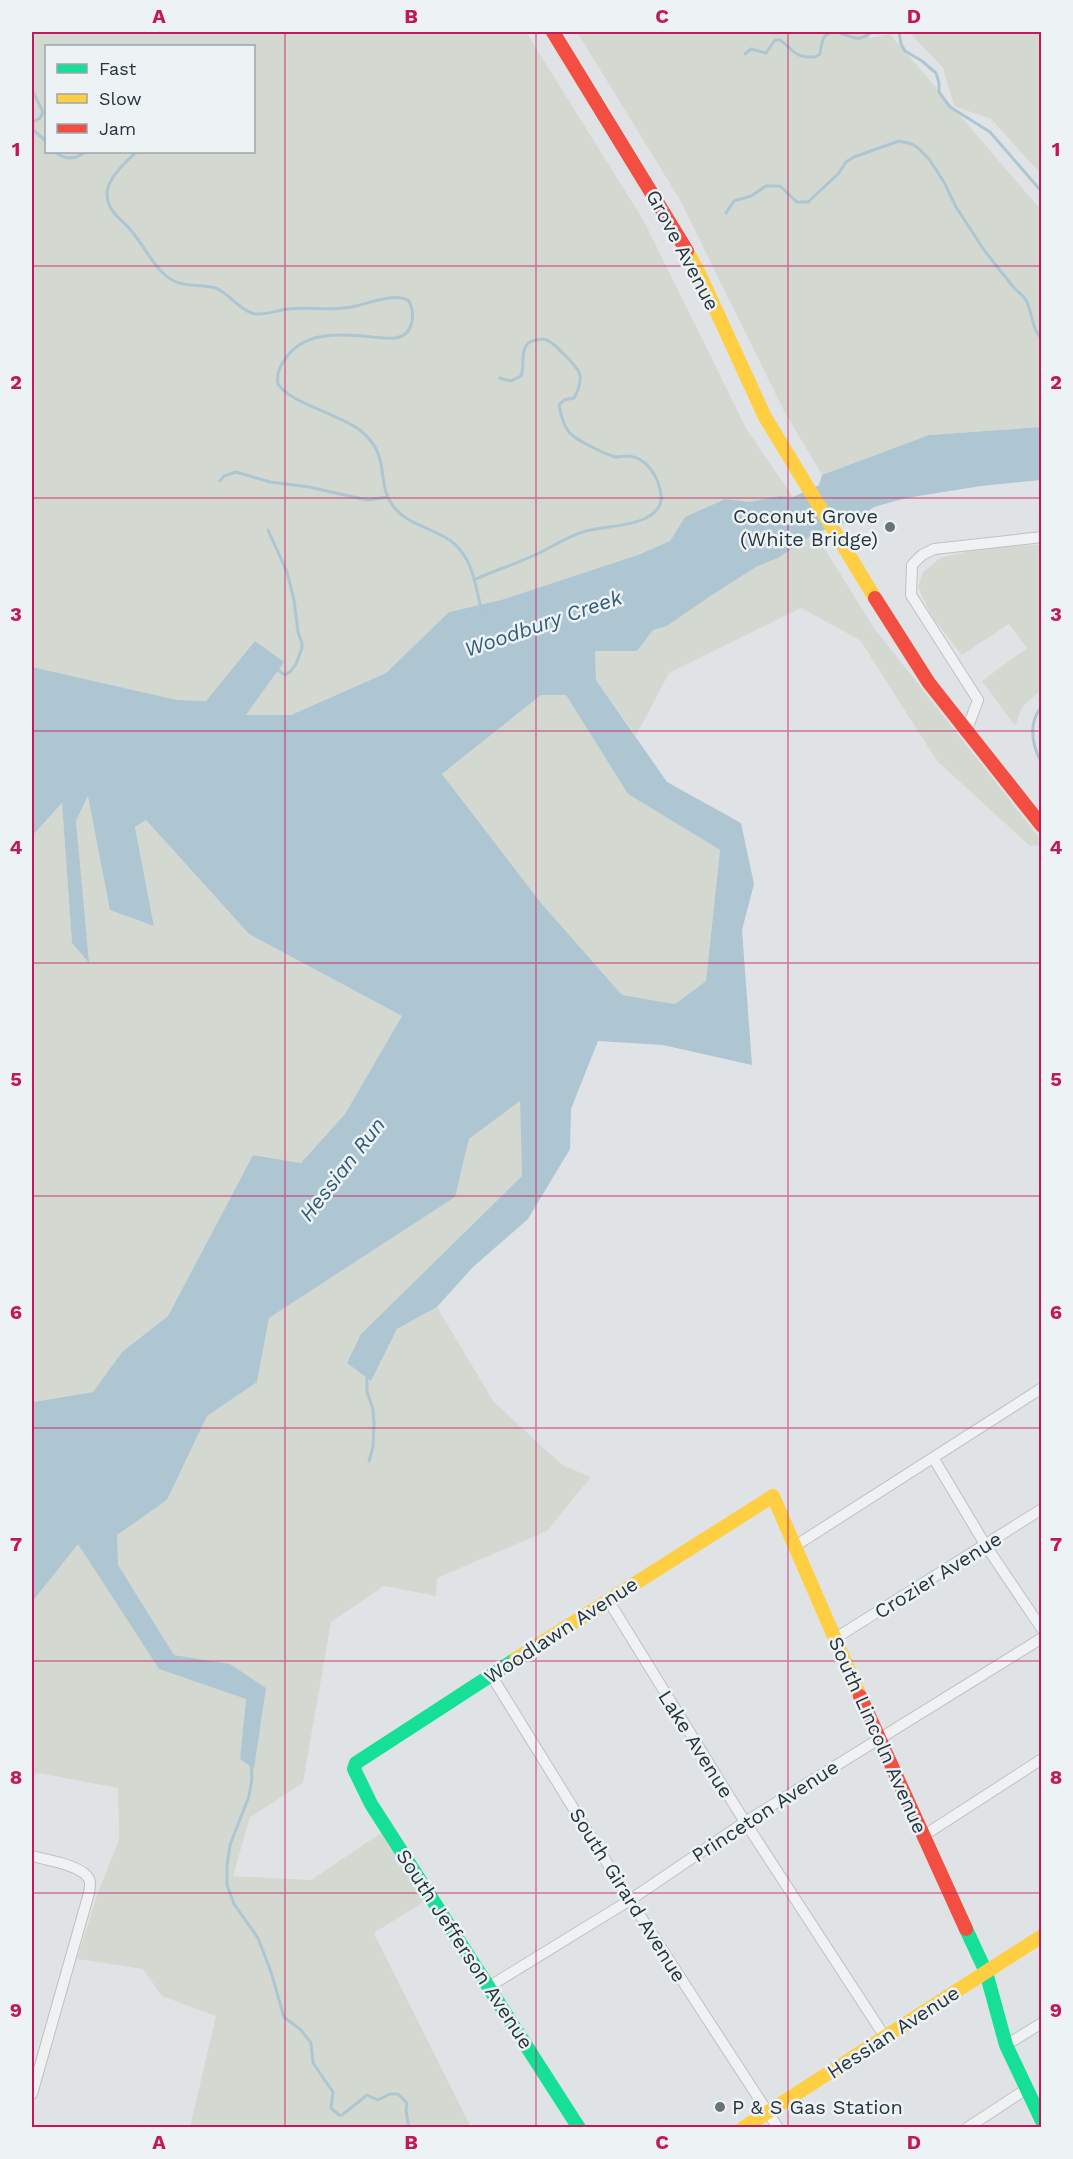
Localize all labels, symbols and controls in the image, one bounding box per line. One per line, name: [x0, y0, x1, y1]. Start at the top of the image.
text: A: [152, 4, 166, 28]
text: B: [404, 4, 418, 28]
text: C: [655, 4, 669, 28]
text: D: [907, 4, 921, 28]
legend: [45, 45, 255, 153]
text: Fast: [99, 58, 137, 79]
text: Slow: [99, 88, 142, 109]
text: Jam: [99, 118, 136, 139]
text: 1: [12, 137, 20, 161]
text: 1: [1052, 137, 1060, 161]
street label: Grove Avenue: [641, 186, 725, 314]
text: 2: [10, 370, 22, 394]
text: 2: [1050, 370, 1062, 394]
place label: Coconut Grove (White Bridge): [733, 504, 878, 551]
marker: Coconut Grove (White Bridge): [883, 520, 897, 534]
water label: Woodbury Creek: [461, 584, 626, 662]
text: 3: [10, 602, 22, 626]
text: 3: [1050, 602, 1062, 626]
text: 4: [10, 835, 23, 859]
text: 4: [1050, 835, 1063, 859]
text: 5: [10, 1067, 22, 1091]
text: 5: [1050, 1067, 1062, 1091]
water label: Hessian Run: [294, 1112, 390, 1226]
text: 6: [10, 1300, 22, 1324]
text: 6: [1050, 1300, 1062, 1324]
street label: Crozier Avenue: [870, 1526, 1006, 1624]
text: 7: [10, 1532, 22, 1556]
text: 7: [1050, 1532, 1062, 1556]
street label: Woodlawn Avenue: [480, 1571, 642, 1689]
street label: South Lincoln Avenue: [824, 1633, 932, 1837]
street label: Lake Avenue: [653, 1686, 739, 1802]
street label: Princeton Avenue: [687, 1755, 843, 1867]
text: 8: [10, 1765, 22, 1789]
text: 8: [1050, 1765, 1062, 1789]
street label: South Girard Avenue: [565, 1803, 691, 1987]
street label: South Jefferson Avenue: [391, 1845, 539, 2053]
street label: Hessian Avenue: [822, 1980, 964, 2084]
text: 9: [10, 1998, 22, 2022]
text: 9: [1050, 1998, 1062, 2022]
place label: P & S Gas Station: [732, 2095, 903, 2119]
marker: P & S Gas Station: [713, 2100, 727, 2114]
text: A: [152, 2130, 166, 2154]
text: B: [404, 2130, 418, 2154]
text: C: [655, 2130, 669, 2154]
text: D: [907, 2130, 921, 2154]

